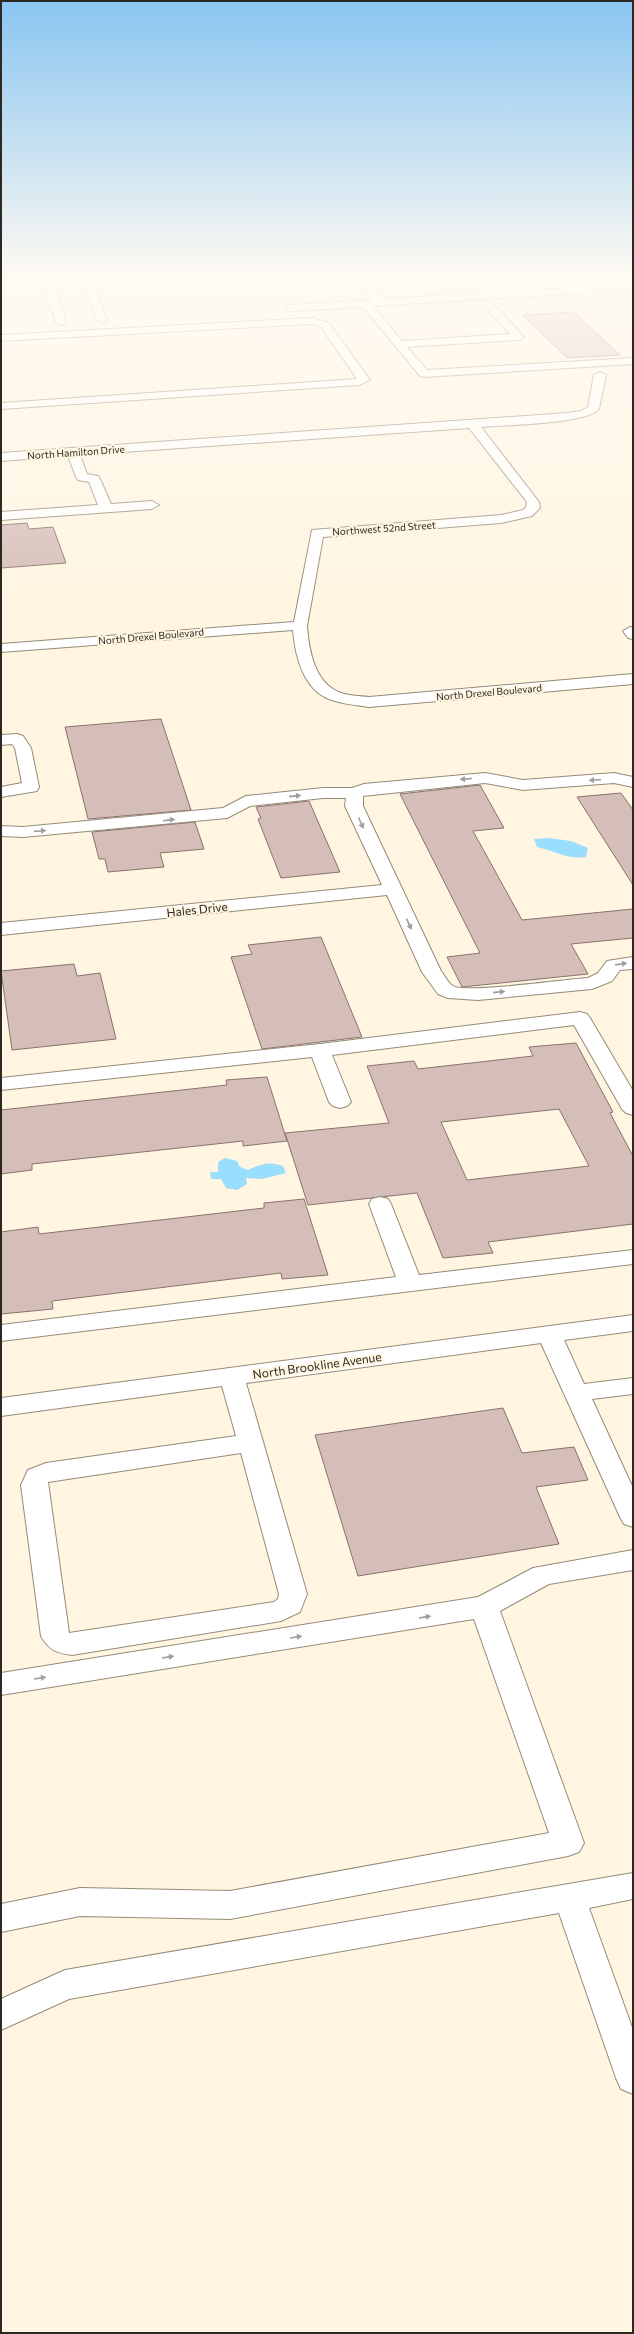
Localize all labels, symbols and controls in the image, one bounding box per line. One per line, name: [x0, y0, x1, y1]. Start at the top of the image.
street label: North Hamilton Drive: [27, 443, 125, 461]
street label: Northwest 52nd Street: [332, 518, 436, 538]
street label: North Drexel Boulevard: [98, 625, 205, 647]
street label: North Drexel Boulevard: [436, 681, 543, 703]
one-way arrow: [460, 776, 472, 783]
one-way arrow: [589, 776, 601, 783]
one-way arrow: [289, 793, 301, 799]
one-way arrow: [163, 817, 175, 823]
one-way arrow: [358, 817, 364, 828]
one-way arrow: [34, 827, 46, 834]
street label: Hales Drive: [166, 899, 228, 919]
one-way arrow: [406, 918, 412, 929]
one-way arrow: [615, 961, 627, 967]
one-way arrow: [493, 989, 505, 996]
street label: North Brookline Avenue: [252, 1349, 382, 1381]
one-way arrow: [419, 1614, 431, 1620]
one-way arrow: [290, 1634, 302, 1640]
one-way arrow: [162, 1654, 174, 1660]
one-way arrow: [33, 1675, 46, 1681]

